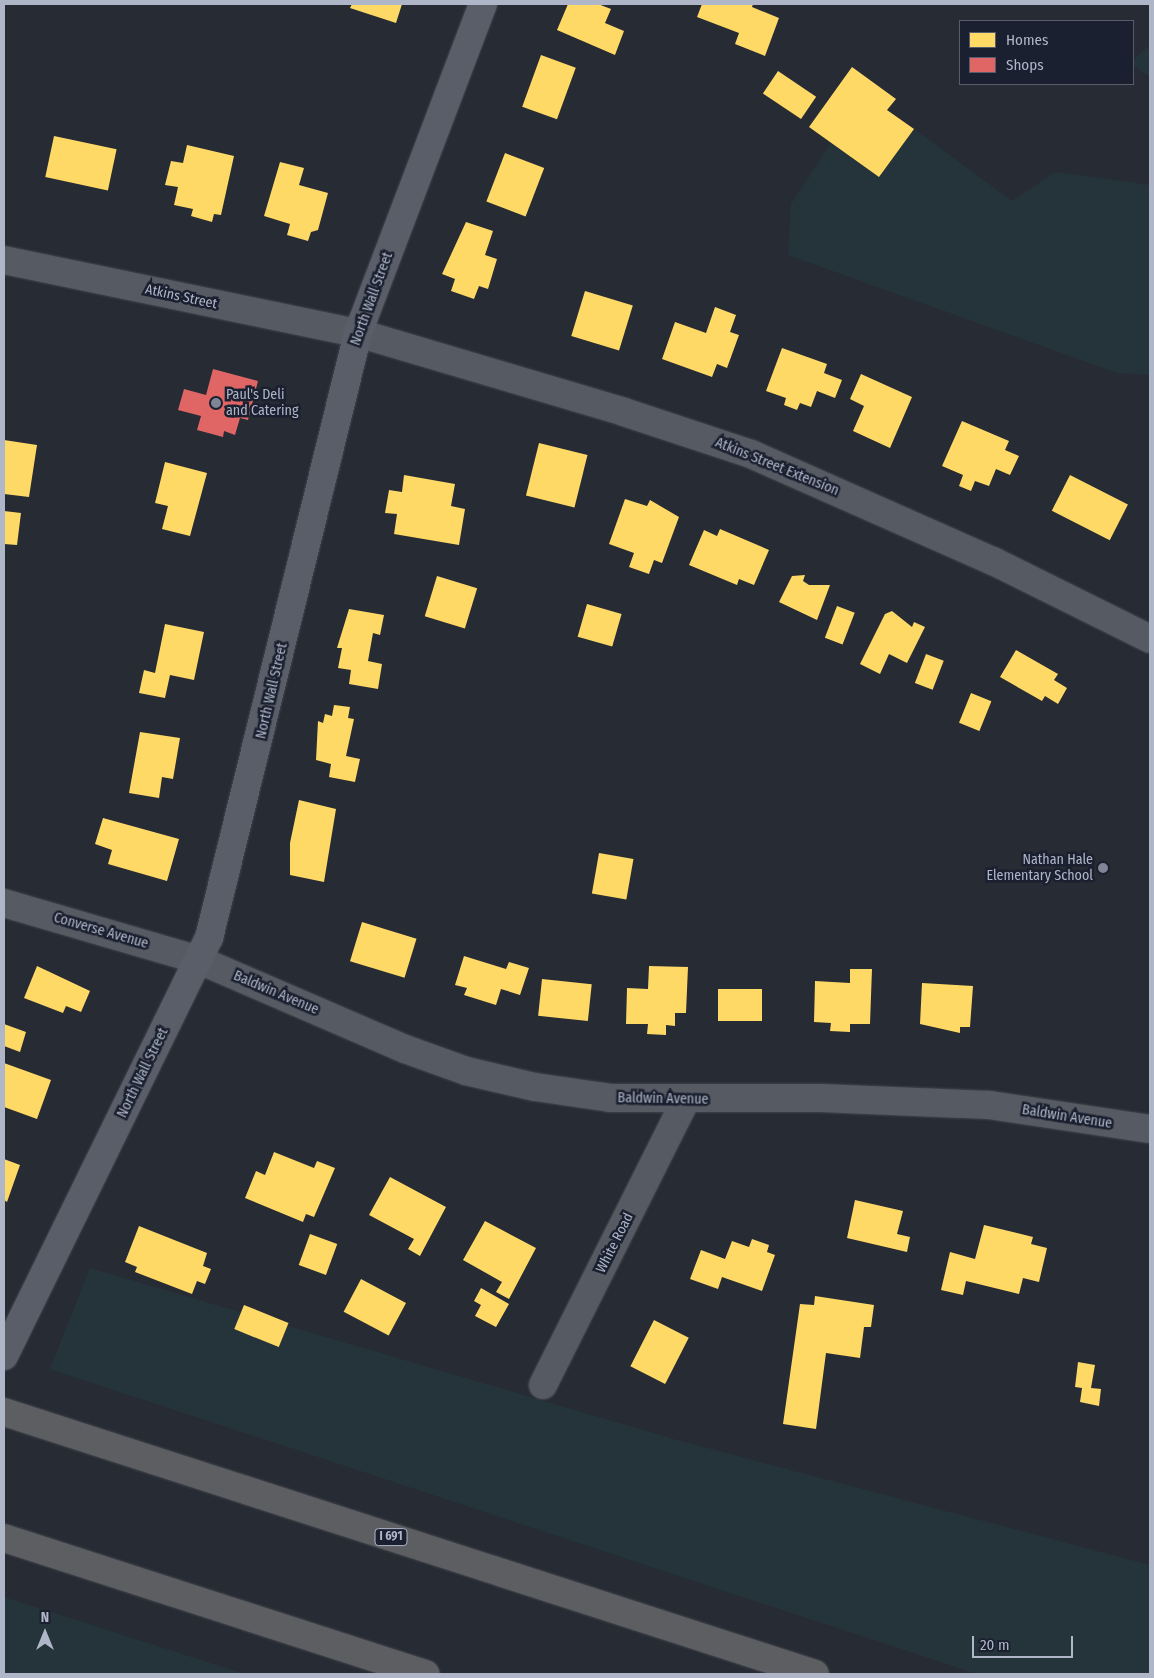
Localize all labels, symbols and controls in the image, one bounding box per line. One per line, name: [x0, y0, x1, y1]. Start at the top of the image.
legend: [959, 20, 1134, 85]
text: Homes: [1006, 31, 1048, 49]
text: Shops: [1006, 56, 1044, 74]
street label: North Wall Street: [347, 250, 397, 348]
street label: Atkins Street: [144, 281, 218, 313]
place label: Paul's Deli and Catering: [226, 387, 299, 420]
marker: Paul's Deli and Catering: [210, 397, 222, 409]
street label: Atkins Street Extension: [713, 434, 841, 500]
street label: North Wall Street: [253, 641, 291, 741]
place label: Nathan Hale Elementary School: [986, 852, 1093, 884]
marker: Nathan Hale Elementary School: [1097, 862, 1109, 874]
street label: Converse Avenue: [52, 909, 150, 953]
street label: Baldwin Avenue: [231, 968, 321, 1018]
street label: North Wall Street: [114, 1025, 172, 1121]
street label: Baldwin Avenue: [617, 1090, 709, 1108]
street label: Baldwin Avenue: [1021, 1102, 1113, 1132]
street label: White Road: [593, 1210, 637, 1276]
road number: I 691: [374, 1528, 408, 1546]
north arrow: [20, 1608, 70, 1658]
text: N: [41, 1609, 49, 1626]
scale bar: [974, 1626, 1075, 1658]
text: 20 m: [980, 1636, 1010, 1654]

